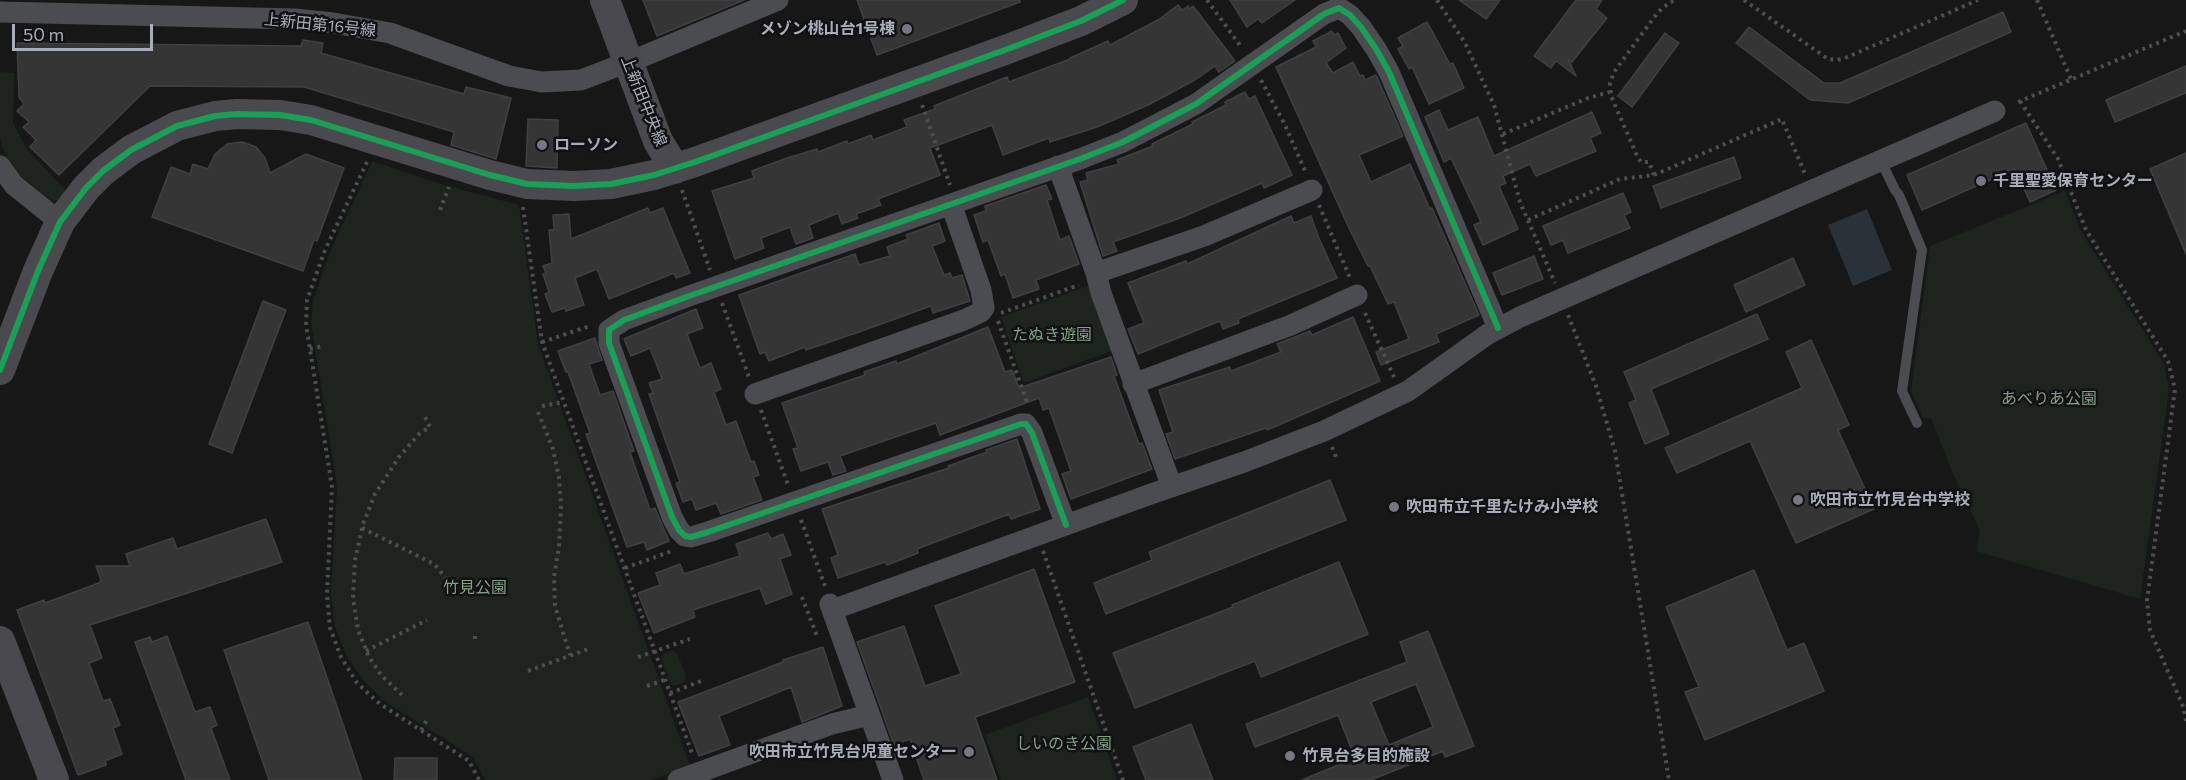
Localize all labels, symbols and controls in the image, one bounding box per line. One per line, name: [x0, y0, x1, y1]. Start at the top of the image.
street label: 上新田第16号線: [263, 10, 377, 40]
scale bar: [15, 12, 156, 50]
place label: メゾン桃山台1号棟: [760, 19, 895, 39]
marker: メゾン桃山台1号棟: [900, 22, 914, 36]
text: 50 m: [23, 23, 64, 45]
street label: 上新田中央線: [617, 53, 671, 149]
place label: ローソン: [554, 135, 618, 155]
marker: ローソン: [535, 138, 549, 152]
place label: 千里聖愛保育センター: [1993, 171, 2153, 191]
marker: 千里聖愛保育センター: [1974, 174, 1988, 188]
park label: たぬき遊園: [1012, 325, 1092, 345]
park label: あべりあ公園: [2001, 389, 2097, 409]
place label: 吹田市立竹見台中学校: [1810, 490, 1970, 510]
marker: 吹田市立竹見台中学校: [1791, 493, 1805, 507]
place label: 吹田市立千里たけみ小学校: [1406, 497, 1598, 517]
marker: 吹田市立千里たけみ小学校: [1387, 500, 1401, 514]
park label: 竹見公園: [443, 578, 507, 598]
park label: しいのき公園: [1016, 734, 1112, 754]
place label: 吹田市立竹見台児童センター: [749, 742, 957, 762]
marker: 吹田市立竹見台児童センター: [962, 745, 976, 759]
place label: 竹見台多目的施設: [1302, 746, 1430, 766]
marker: 竹見台多目的施設: [1283, 749, 1297, 763]

